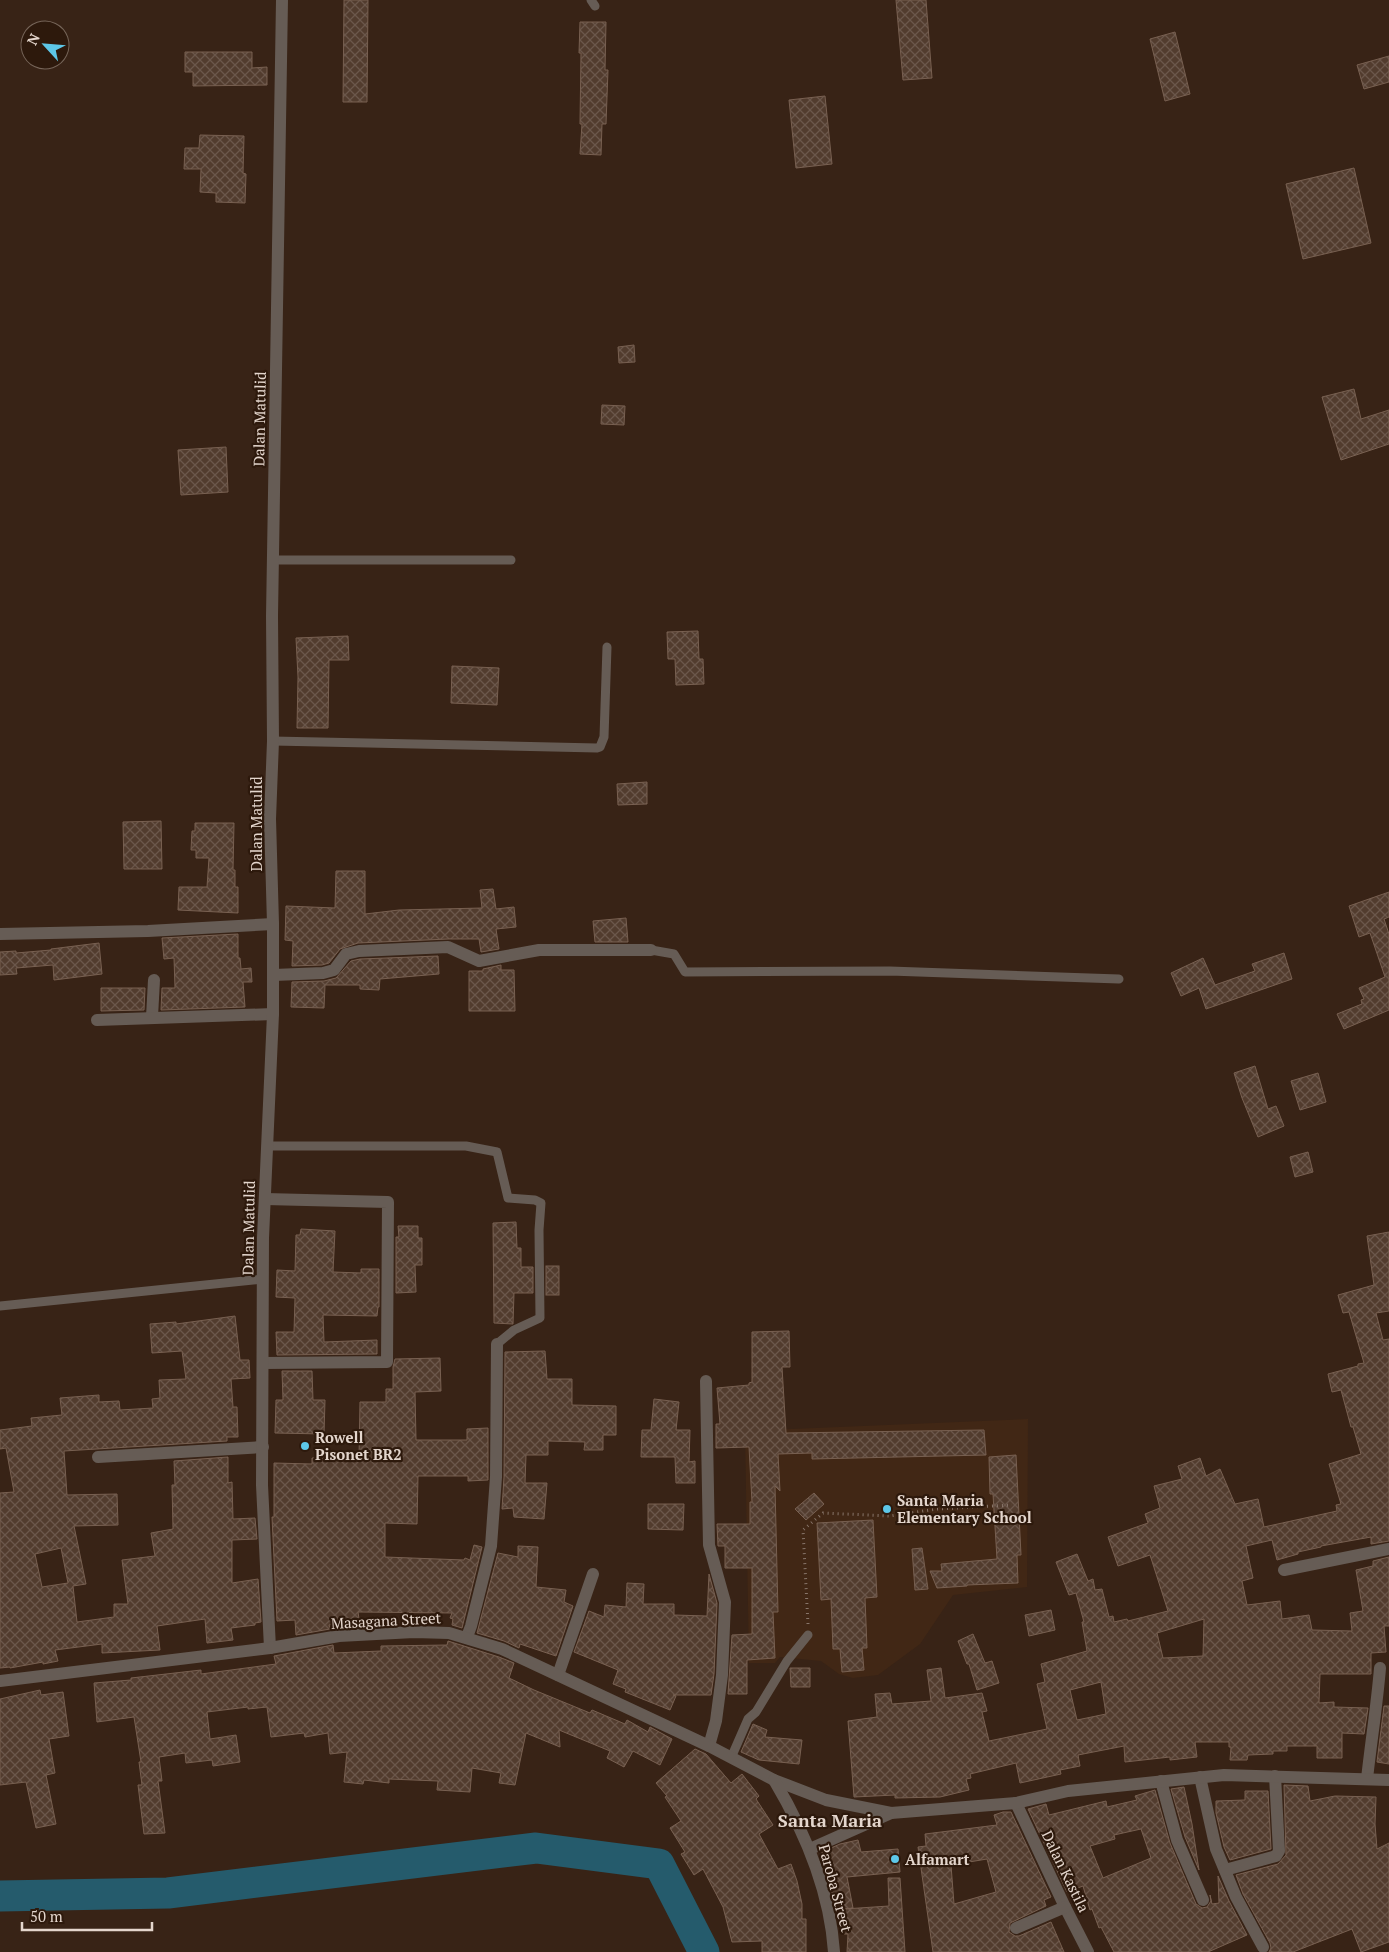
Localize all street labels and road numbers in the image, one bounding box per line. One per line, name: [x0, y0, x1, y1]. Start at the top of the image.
street label: Dalan Matulid: [248, 371, 270, 467]
street label: Dalan Matulid: [246, 777, 266, 871]
street label: Dalan Matulid: [237, 1180, 259, 1276]
street label: Masagana Street: [330, 1607, 442, 1633]
street label: Dalan Kastila: [1038, 1827, 1095, 1916]
street label: Paroba Street: [815, 1842, 857, 1934]

